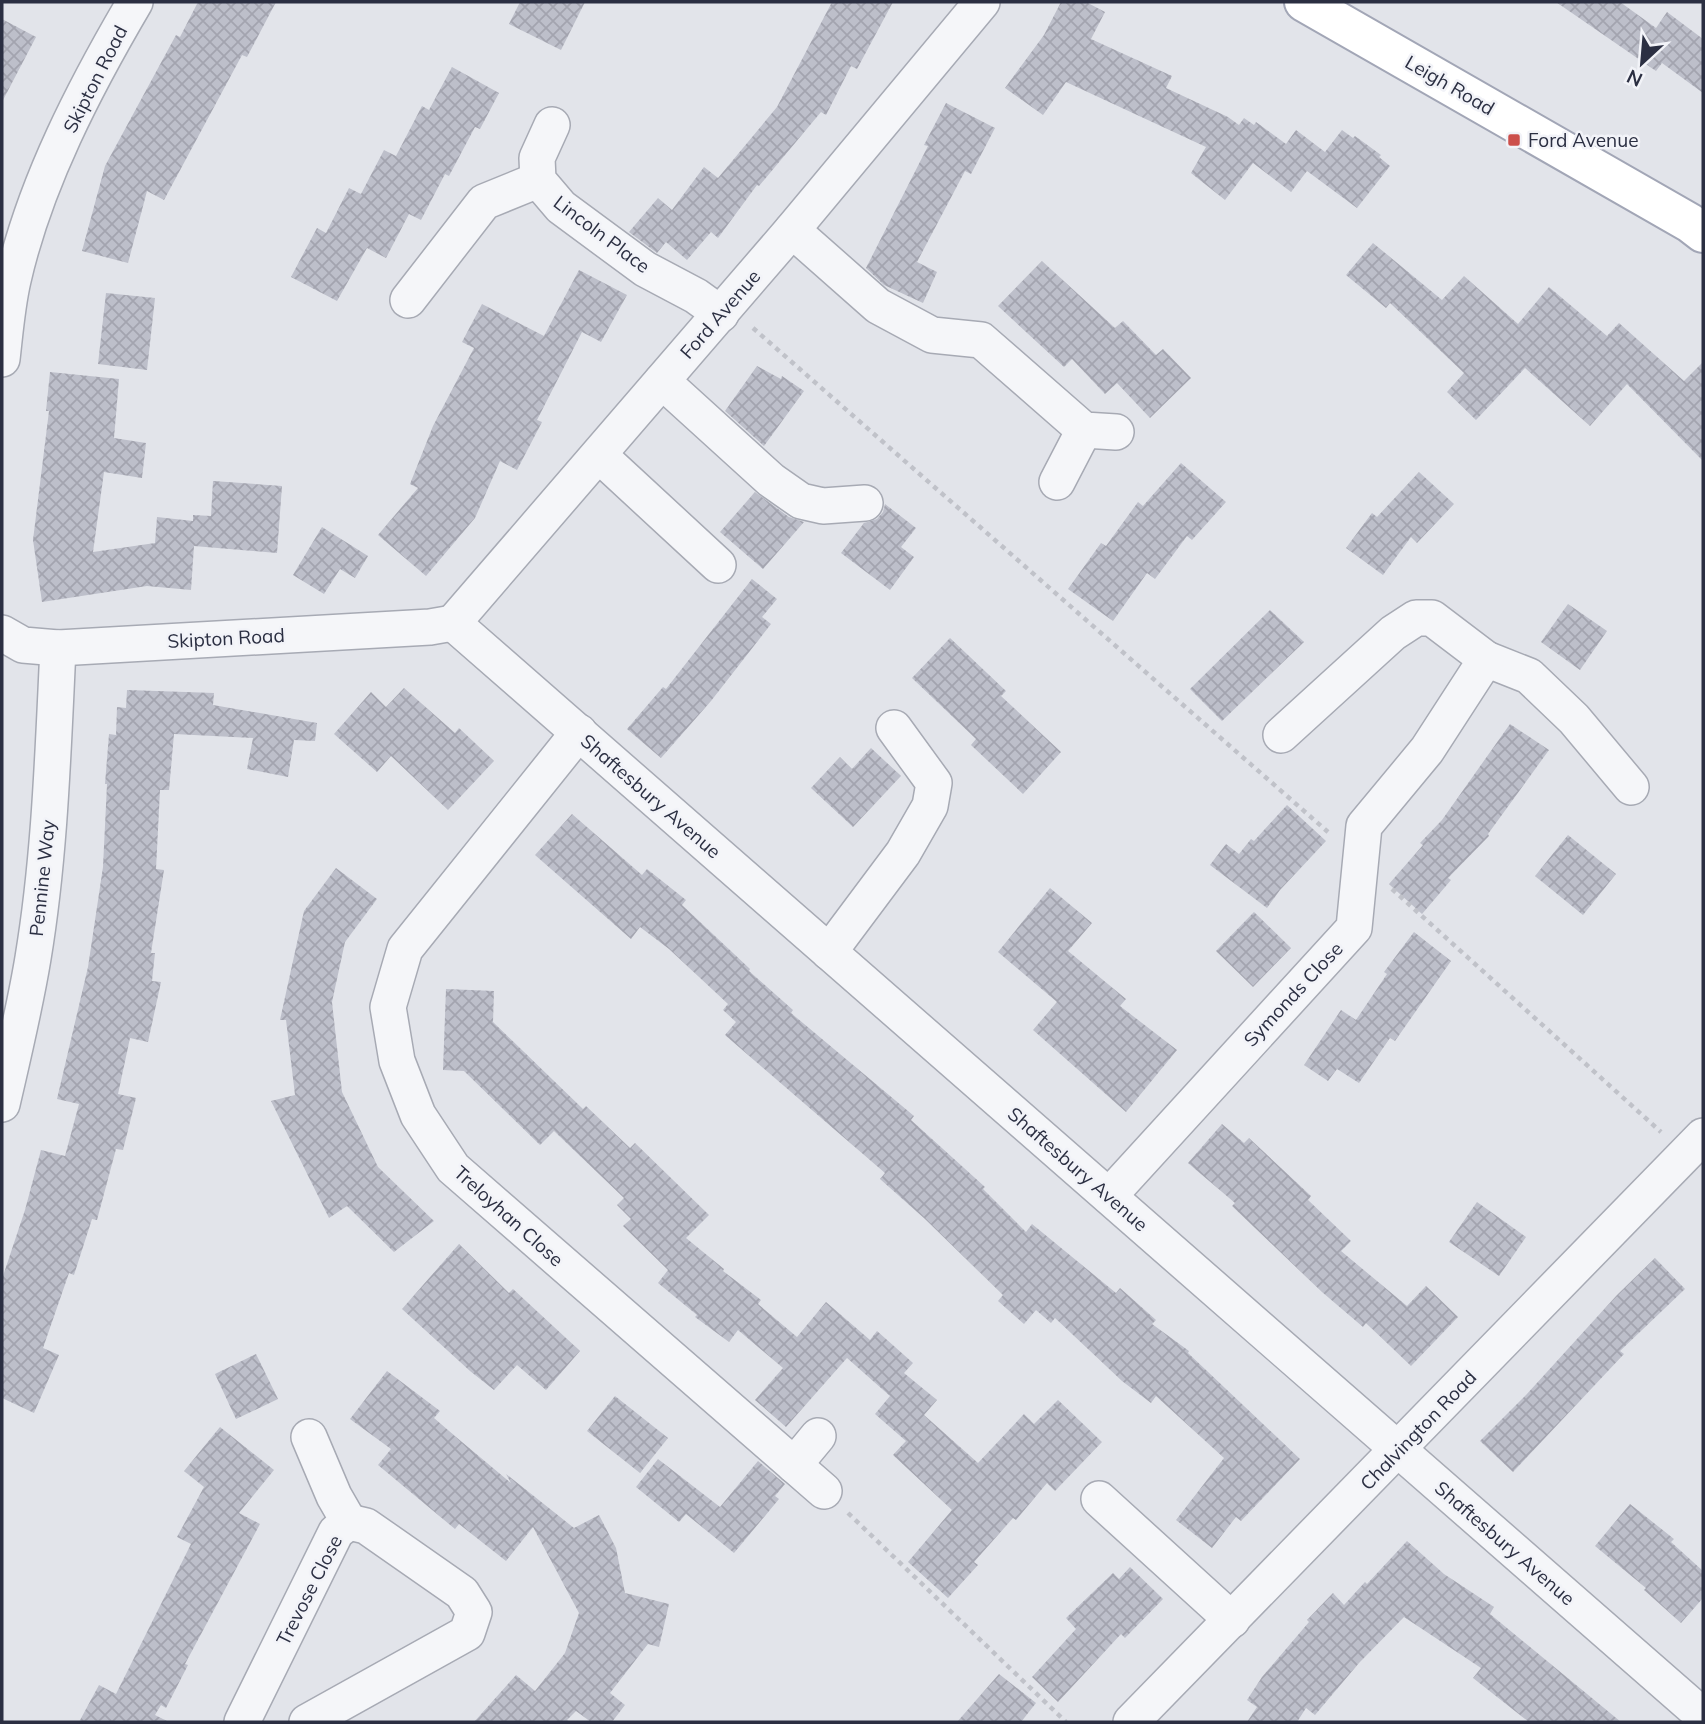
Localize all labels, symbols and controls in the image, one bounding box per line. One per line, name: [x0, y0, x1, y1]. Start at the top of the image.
street label: Skipton Road: [58, 21, 132, 137]
north arrow: [1607, 28, 1677, 98]
street label: Leigh Road: [1401, 50, 1499, 120]
text: N: [1623, 64, 1646, 92]
place label: Ford Avenue: [1528, 128, 1638, 152]
marker: Ford Avenue: [1506, 132, 1522, 148]
street label: Lincoln Place: [549, 190, 655, 278]
street label: Ford Avenue: [675, 264, 765, 364]
street label: Skipton Road: [167, 623, 285, 653]
street label: Shaftesbury Avenue: [576, 729, 726, 863]
street label: Pennine Way: [24, 819, 60, 937]
street label: Symonds Close: [1238, 937, 1348, 1051]
street label: Shaftesbury Avenue: [1003, 1102, 1153, 1236]
street label: Treloyhan Close: [449, 1161, 569, 1271]
street label: Chalvington Road: [1355, 1365, 1481, 1495]
street label: Shaftesbury Avenue: [1430, 1476, 1580, 1610]
street label: Trevose Close: [271, 1531, 347, 1649]

